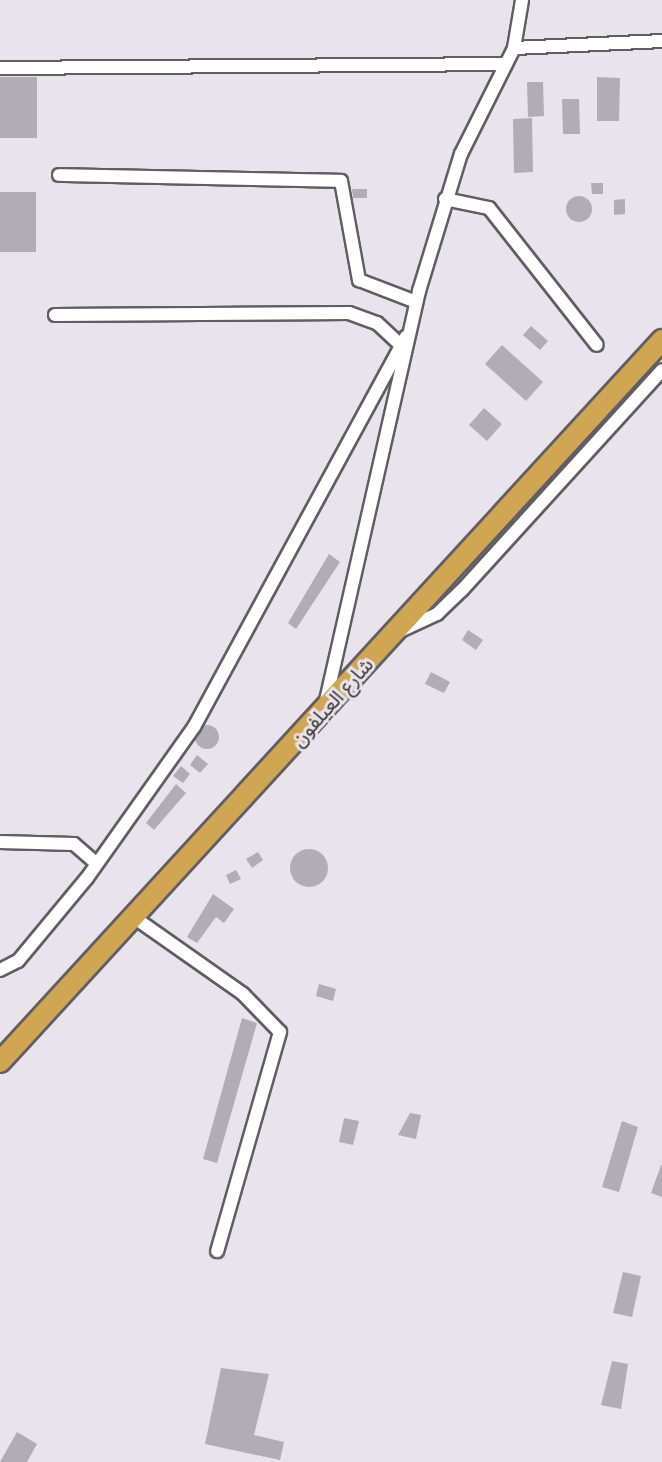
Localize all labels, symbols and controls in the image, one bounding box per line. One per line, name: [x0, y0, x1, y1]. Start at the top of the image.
street label: شارع العيلفون: [287, 654, 379, 752]

